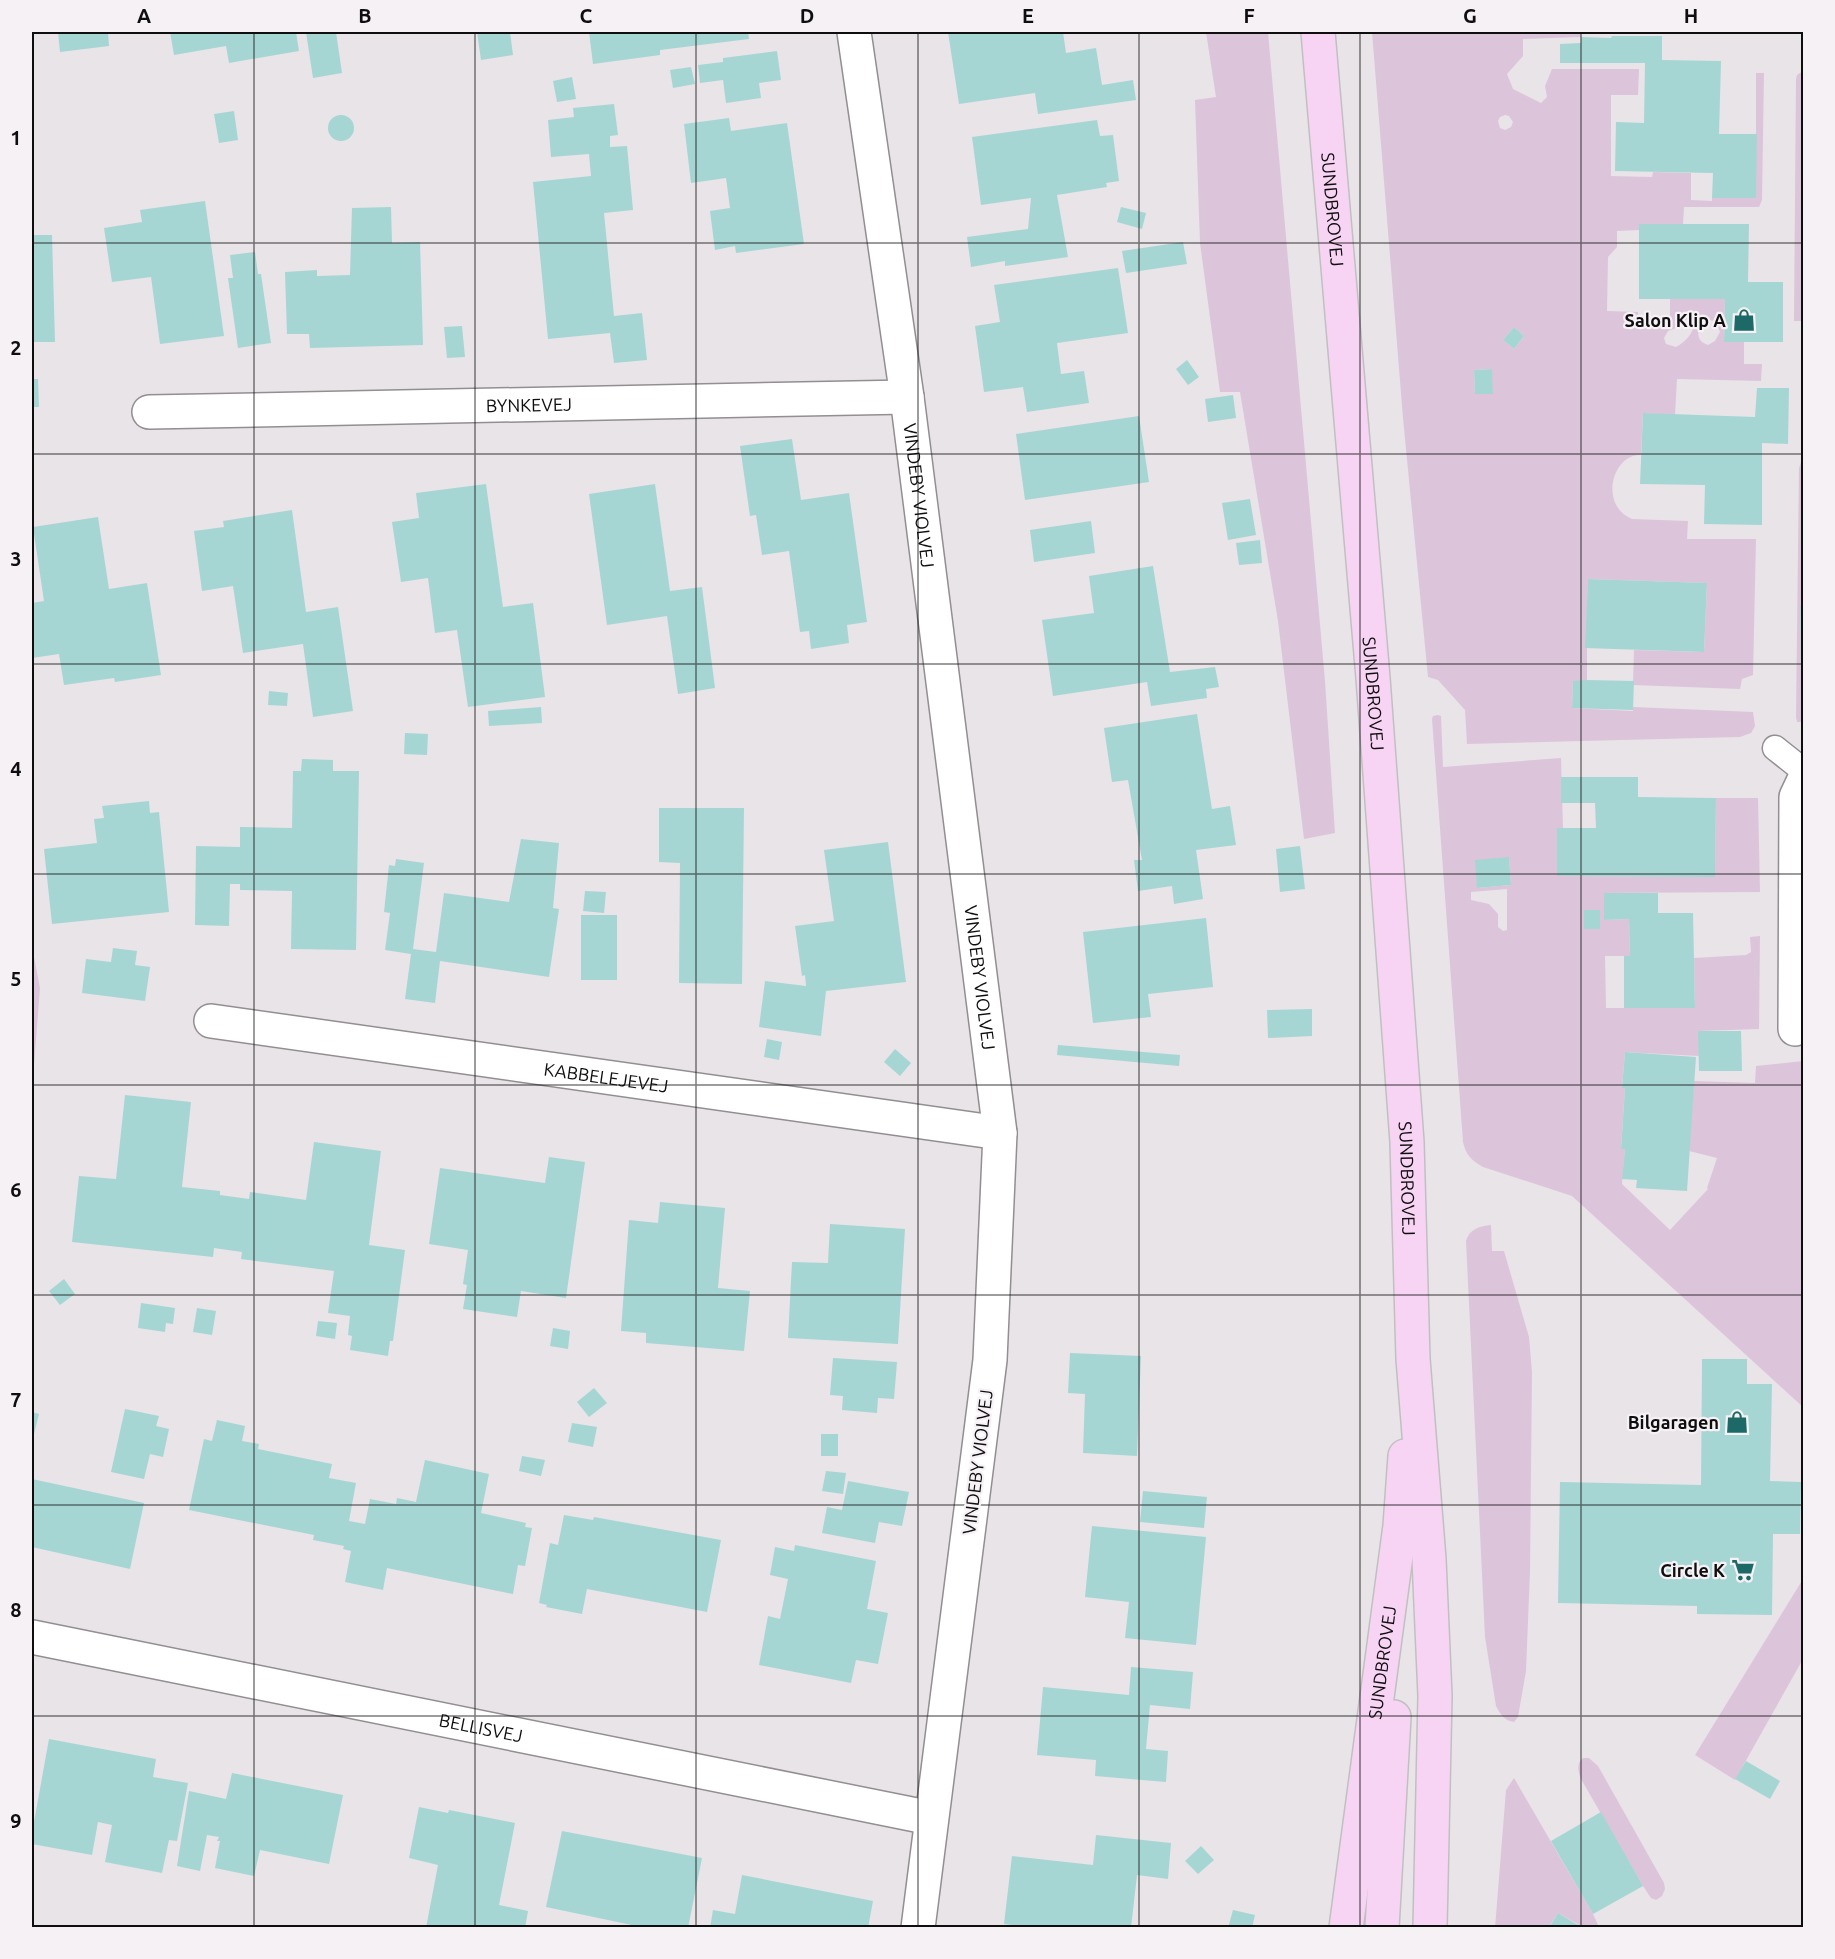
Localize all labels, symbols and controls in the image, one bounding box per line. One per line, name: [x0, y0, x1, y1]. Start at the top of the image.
text: A: [137, 4, 151, 27]
text: B: [358, 4, 372, 27]
text: C: [580, 4, 593, 27]
text: D: [800, 4, 814, 27]
text: E: [1022, 4, 1034, 27]
text: F: [1243, 4, 1255, 27]
text: G: [1463, 4, 1477, 27]
text: H: [1684, 4, 1698, 27]
text: 1: [10, 126, 22, 149]
street label: SUNDBROVEJ: [1318, 151, 1348, 267]
shop icon: Salon Klip A: [1731, 307, 1757, 333]
place label: Salon Klip A: [1625, 310, 1726, 330]
text: 2: [10, 336, 22, 359]
street label: BYNKEVEJ: [486, 394, 572, 415]
street label: VINDEBY VIOLVEJ: [900, 422, 938, 569]
text: 3: [10, 547, 22, 570]
street label: SUNDBROVEJ: [1360, 636, 1388, 751]
text: 4: [10, 757, 22, 780]
street label: VINDEBY VIOLVEJ: [961, 904, 999, 1051]
text: 5: [10, 967, 22, 990]
street label: KABBELEJEVEJ: [542, 1058, 670, 1096]
street label: SUNDBROVEJ: [1396, 1121, 1420, 1236]
text: 6: [10, 1178, 22, 1201]
text: 7: [10, 1388, 22, 1411]
street label: VINDEBY VIOLVEJ: [958, 1388, 996, 1536]
shop icon: Bilgaragen: [1724, 1409, 1750, 1435]
place label: Bilgaragen: [1628, 1412, 1719, 1432]
supermarket icon: Circle K: [1730, 1557, 1756, 1583]
place label: Circle K: [1660, 1560, 1725, 1580]
text: 8: [10, 1598, 22, 1621]
street label: SUNDBROVEJ: [1364, 1604, 1399, 1720]
street label: BELLISVEJ: [438, 1709, 524, 1746]
text: 9: [10, 1809, 22, 1832]

